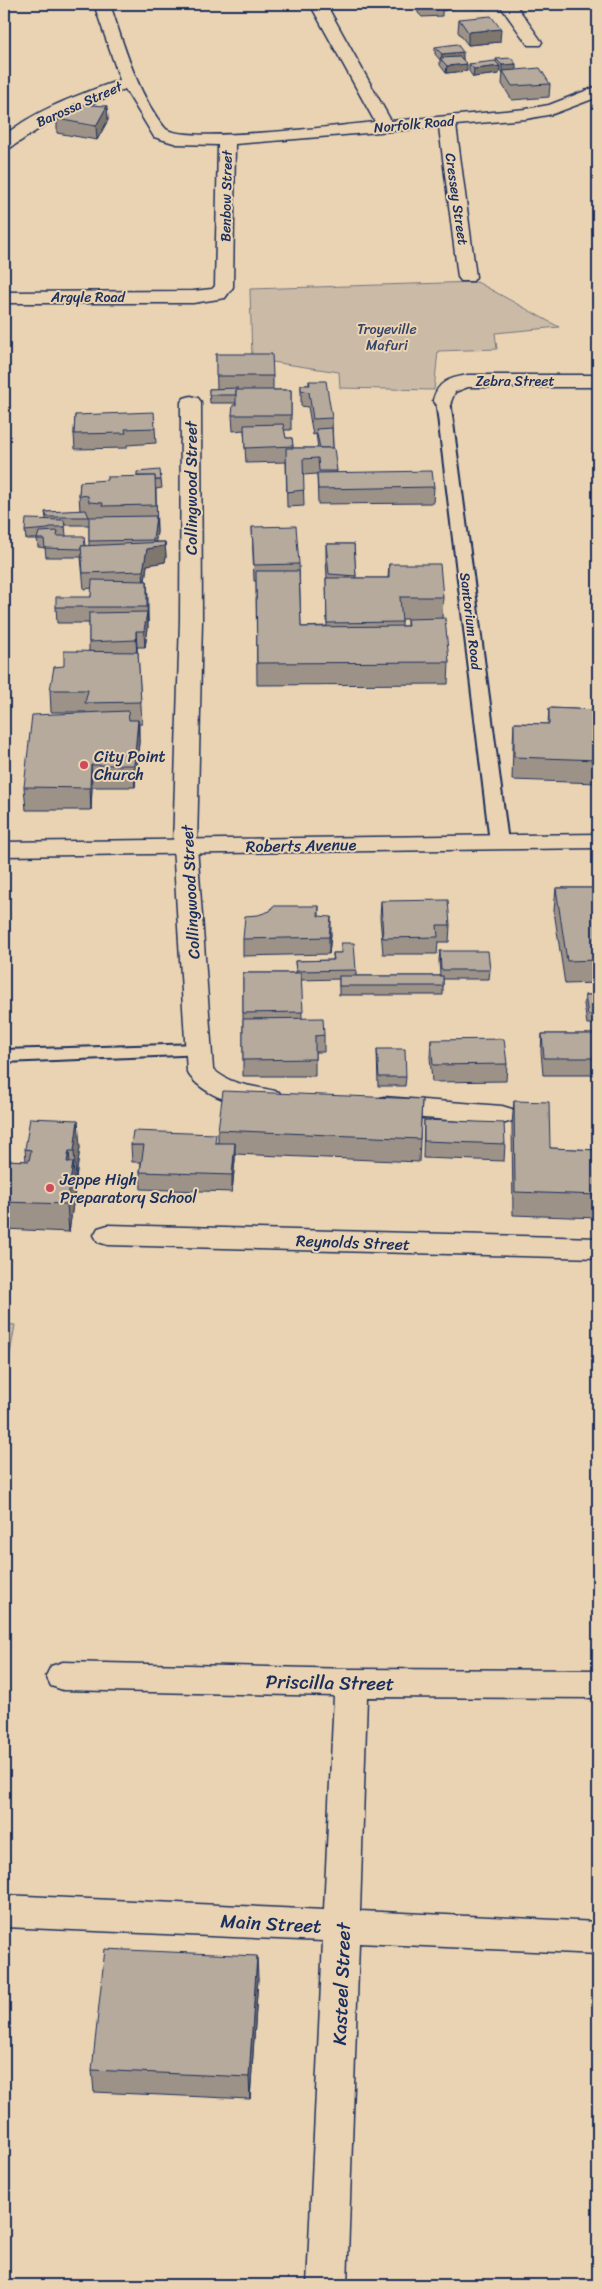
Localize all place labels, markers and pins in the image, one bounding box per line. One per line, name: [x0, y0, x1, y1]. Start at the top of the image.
place label: City Point Church: [94, 742, 165, 789]
marker: City Point Church: [78, 759, 90, 771]
place label: Jeppe High Preparatory School: [59, 1165, 197, 1212]
marker: Jeppe High Preparatory School: [44, 1182, 56, 1194]

